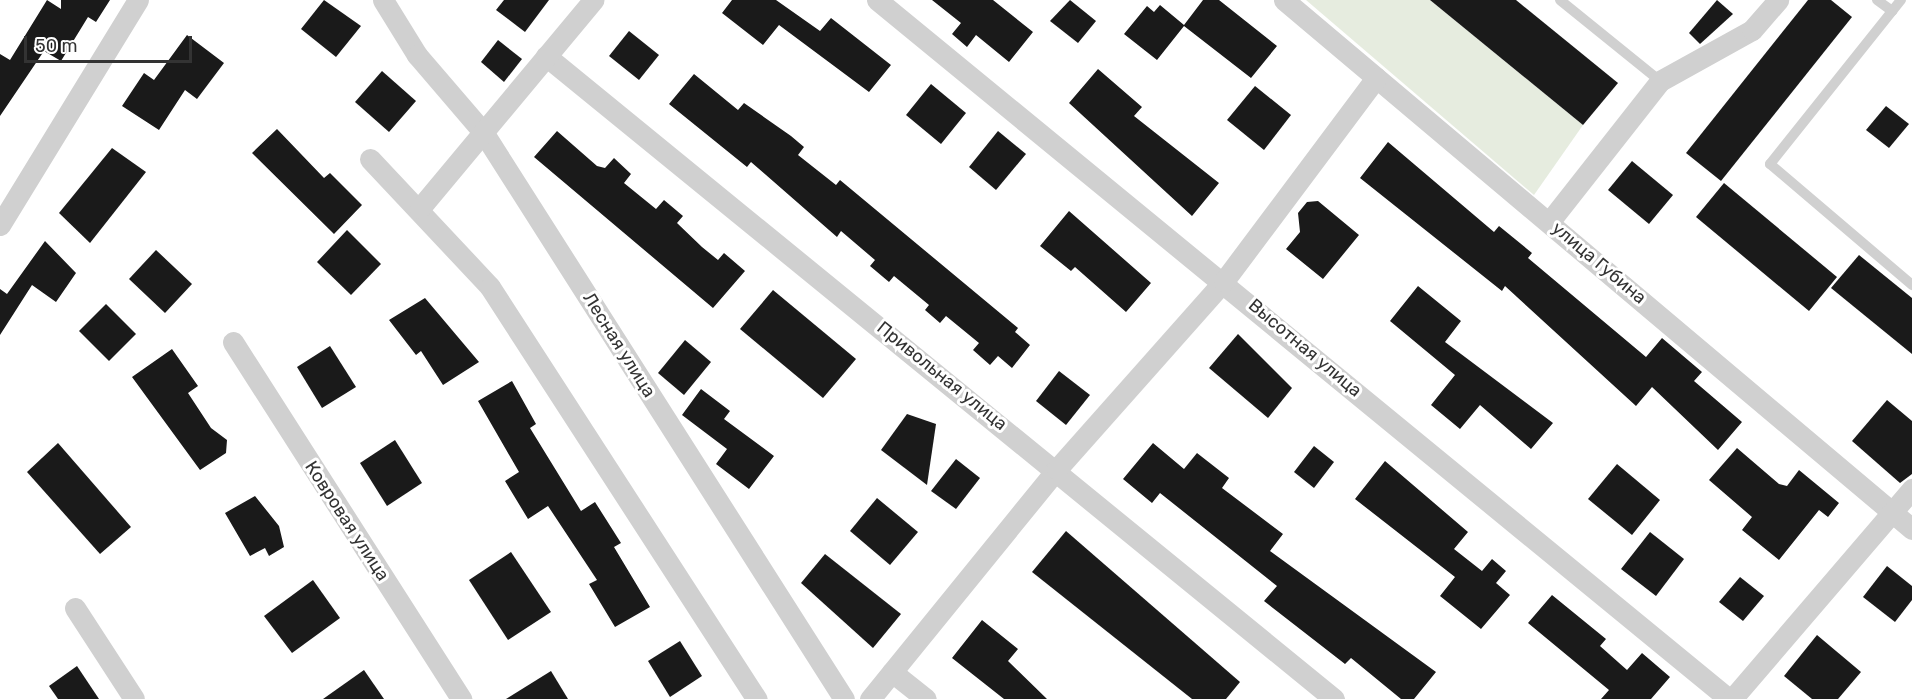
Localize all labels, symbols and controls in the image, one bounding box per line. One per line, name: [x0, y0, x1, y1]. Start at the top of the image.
scale bar: [27, 24, 195, 62]
text: 50 m: [35, 35, 78, 57]
street label: улица Губина: [1548, 217, 1650, 309]
street label: Лесная улица: [578, 289, 660, 401]
street label: Высотная улица: [1244, 294, 1366, 402]
street label: Привольная улица: [873, 317, 1011, 435]
street label: Ковровая улица: [300, 457, 394, 585]

